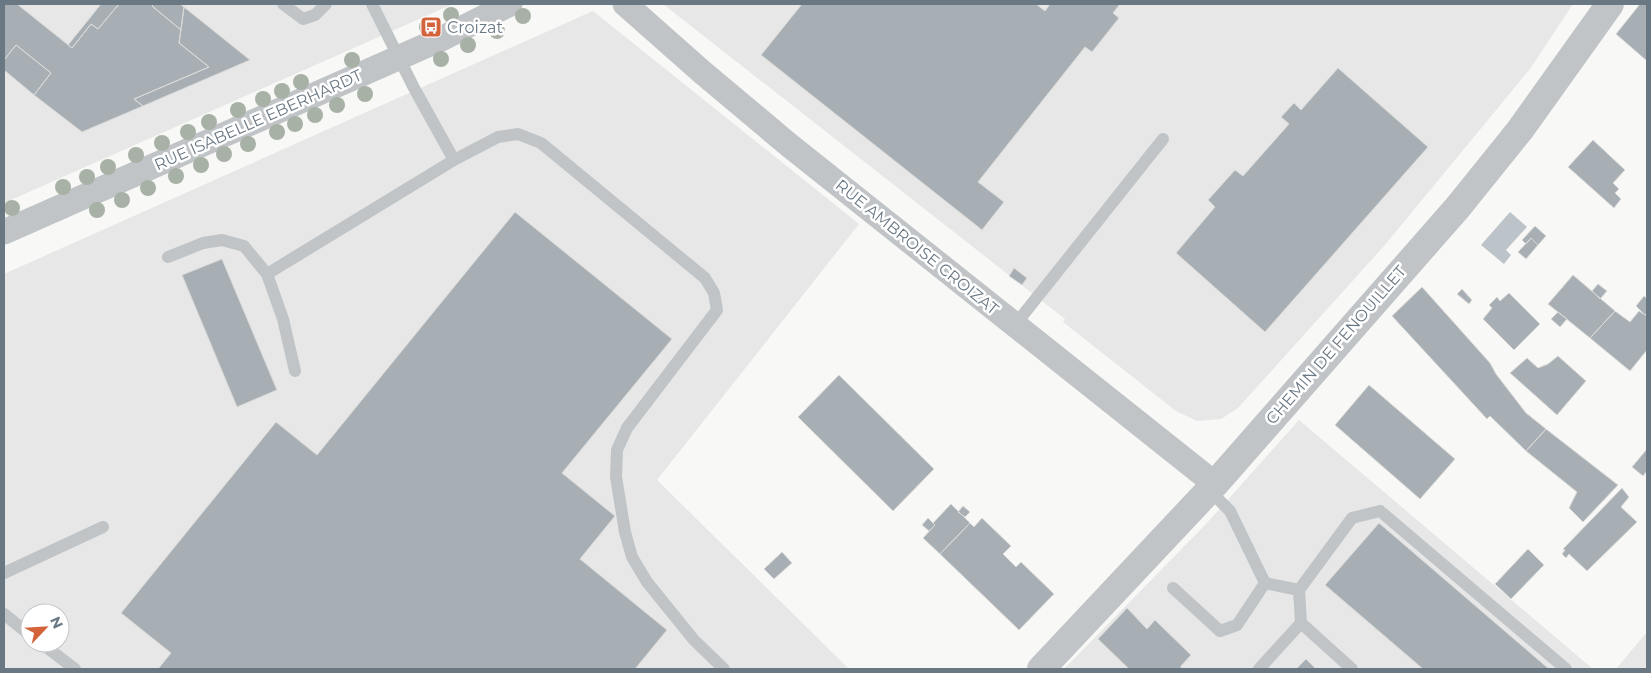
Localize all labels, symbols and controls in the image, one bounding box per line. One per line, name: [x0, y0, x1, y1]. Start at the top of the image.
bus stop icon: Croizat: [419, 15, 443, 39]
place label: Croizat: [447, 18, 504, 37]
street label: RUE ISABELLE EBERHARDT: [151, 65, 365, 174]
street label: RUE AMBROISE CROIZAT: [832, 175, 1003, 319]
street label: CHEMIN DE FENOUILLET: [1262, 261, 1411, 428]
north arrow: [20, 603, 70, 653]
text: N: [46, 614, 67, 631]

